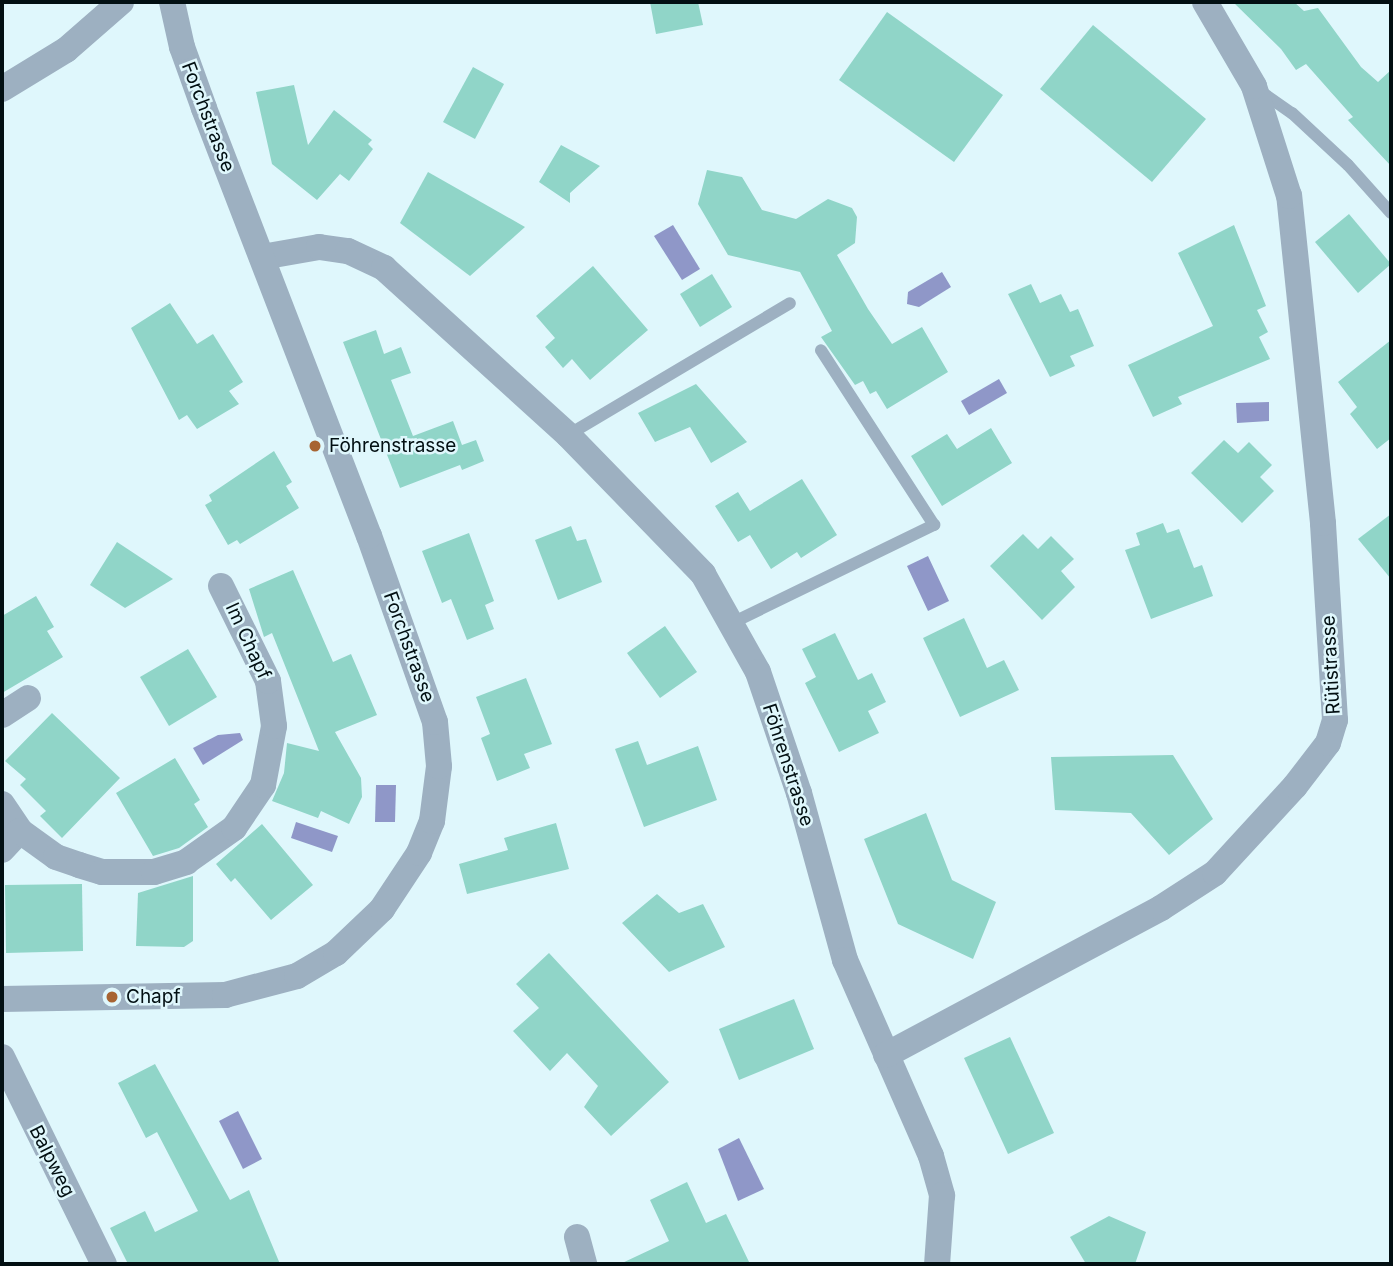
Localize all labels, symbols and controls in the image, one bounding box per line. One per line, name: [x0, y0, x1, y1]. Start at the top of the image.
street label: Forchstrasse: [177, 59, 239, 175]
place label: Föhrenstrasse: [329, 435, 456, 457]
marker: Föhrenstrasse: [307, 438, 323, 454]
street label: Forchstrasse: [378, 589, 440, 705]
street label: Im Chapf: [220, 599, 276, 683]
street label: Rütistrasse: [1317, 615, 1345, 715]
street label: Föhrenstrasse: [757, 701, 819, 829]
place label: Chapf: [126, 986, 180, 1008]
marker: Chapf: [104, 989, 120, 1005]
street label: Balpweg: [24, 1122, 80, 1200]

